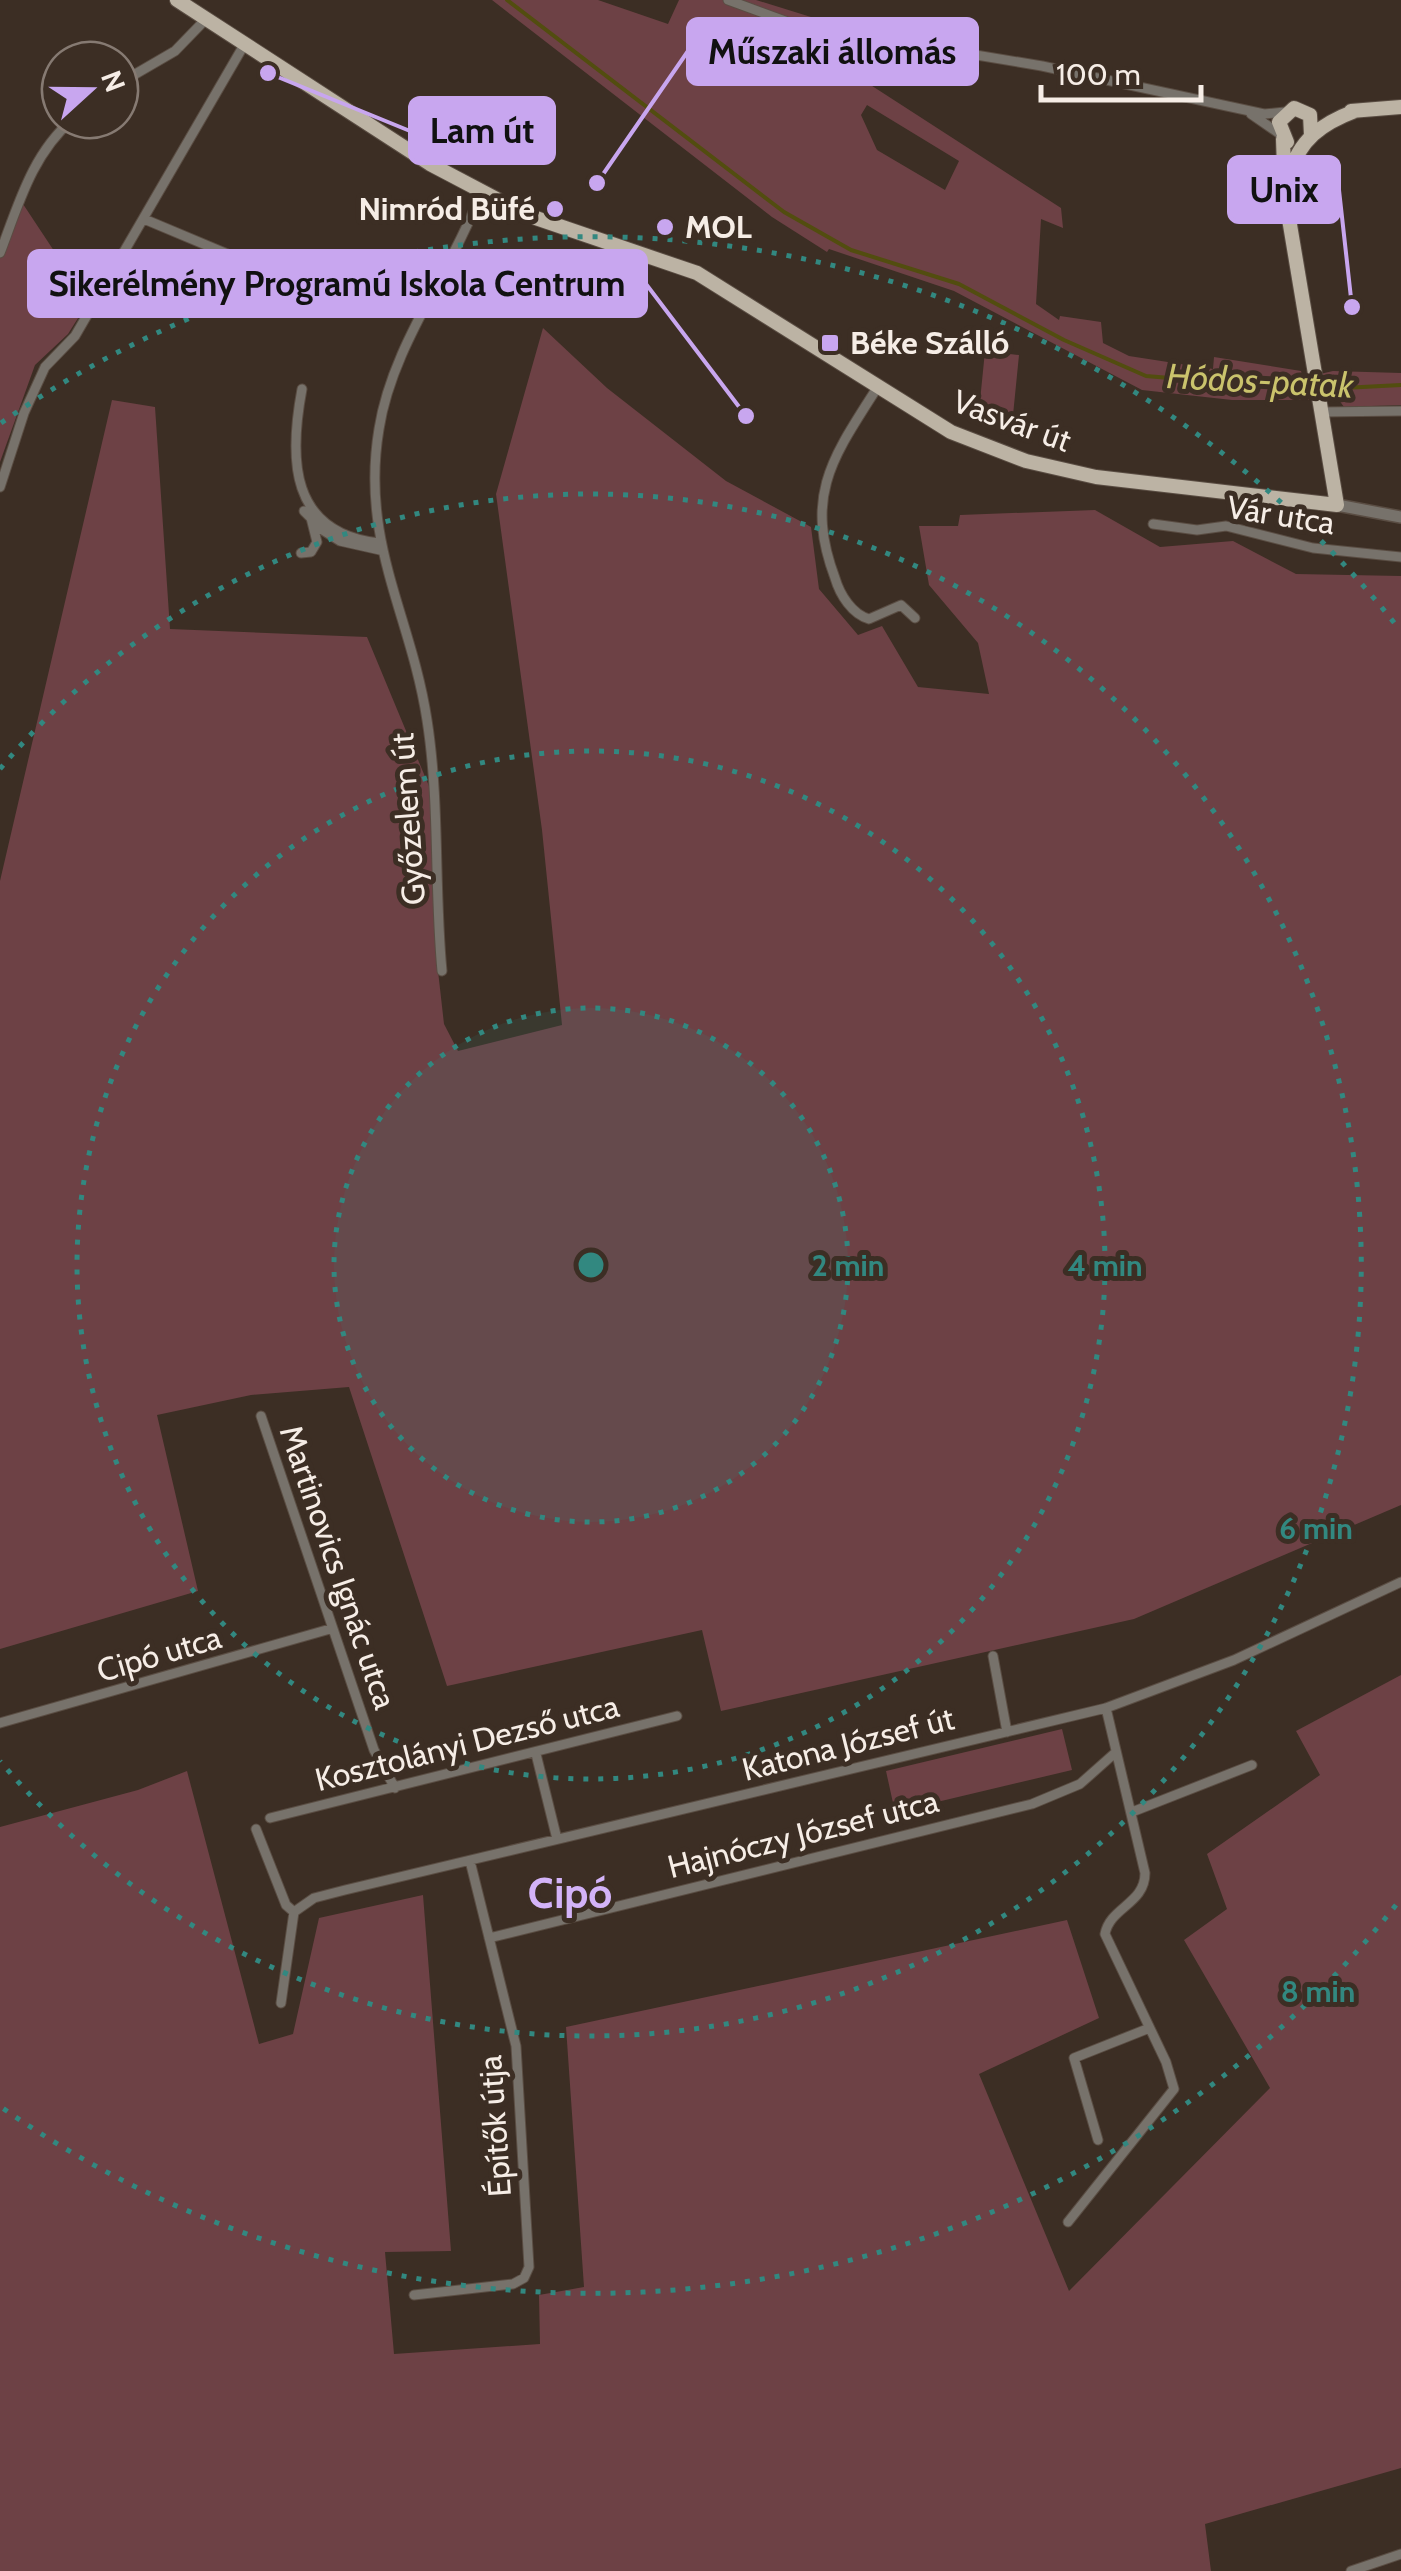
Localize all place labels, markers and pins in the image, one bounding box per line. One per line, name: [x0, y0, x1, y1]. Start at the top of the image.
callout: Műszaki állomás: [688, 19, 977, 84]
callout: Lam út: [410, 98, 554, 163]
callout: Unix: [1229, 157, 1339, 222]
place label: Nimród Büfé: [358, 189, 535, 228]
marker: Nimród Büfé: [544, 198, 566, 220]
place label: MOL: [685, 207, 752, 246]
marker: MOL: [654, 216, 676, 238]
callout: Sikerélmény Programú Iskola Centrum: [29, 251, 646, 316]
place label: Béke Szálló: [850, 323, 1009, 362]
marker: Béke Szálló: [819, 332, 841, 354]
centre of rings: [573, 1247, 609, 1283]

